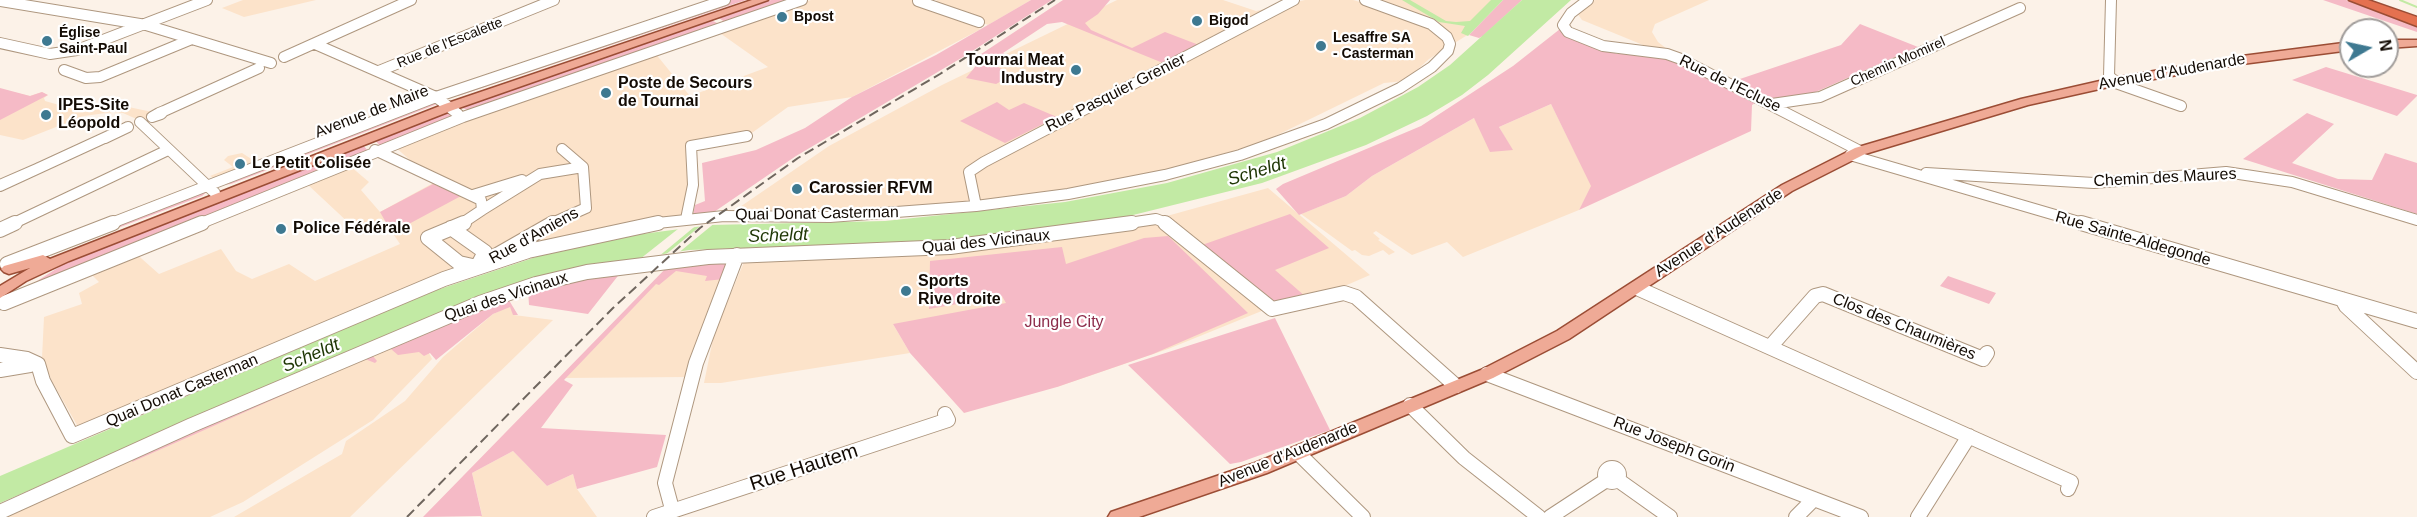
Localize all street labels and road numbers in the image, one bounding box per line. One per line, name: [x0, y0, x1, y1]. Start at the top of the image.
street label: Rue de l'Escalette: [395, 14, 505, 72]
street label: Chemin Momirel: [1848, 34, 1948, 90]
street label: Rue Pasquier Grenier: [1043, 49, 1189, 137]
street label: Avenue d'Audenarde: [2097, 50, 2247, 94]
street label: Rue de l'Ecluse: [1676, 51, 1784, 117]
street label: Avenue de Maire: [312, 81, 432, 143]
street label: Chemin des Maures: [2093, 165, 2237, 191]
street label: Avenue d'Audenarde: [1651, 184, 1787, 282]
street label: Quai Donat Casterman: [735, 203, 899, 225]
street label: Rue d'Amiens: [486, 204, 582, 268]
street label: Rue Sainte-Aldegonde: [2053, 208, 2213, 270]
street label: Quai des Vicinaux: [921, 226, 1051, 258]
street label: Quai des Vicinaux: [442, 268, 570, 326]
street label: Clos des Chaumières: [1829, 289, 1979, 365]
street label: Quai Donat Casterman: [103, 350, 261, 432]
street label: Rue Joseph Gorin: [1610, 413, 1738, 477]
street label: Avenue d'Audenarde: [1215, 418, 1361, 492]
street label: Rue Hautem: [747, 439, 861, 497]

